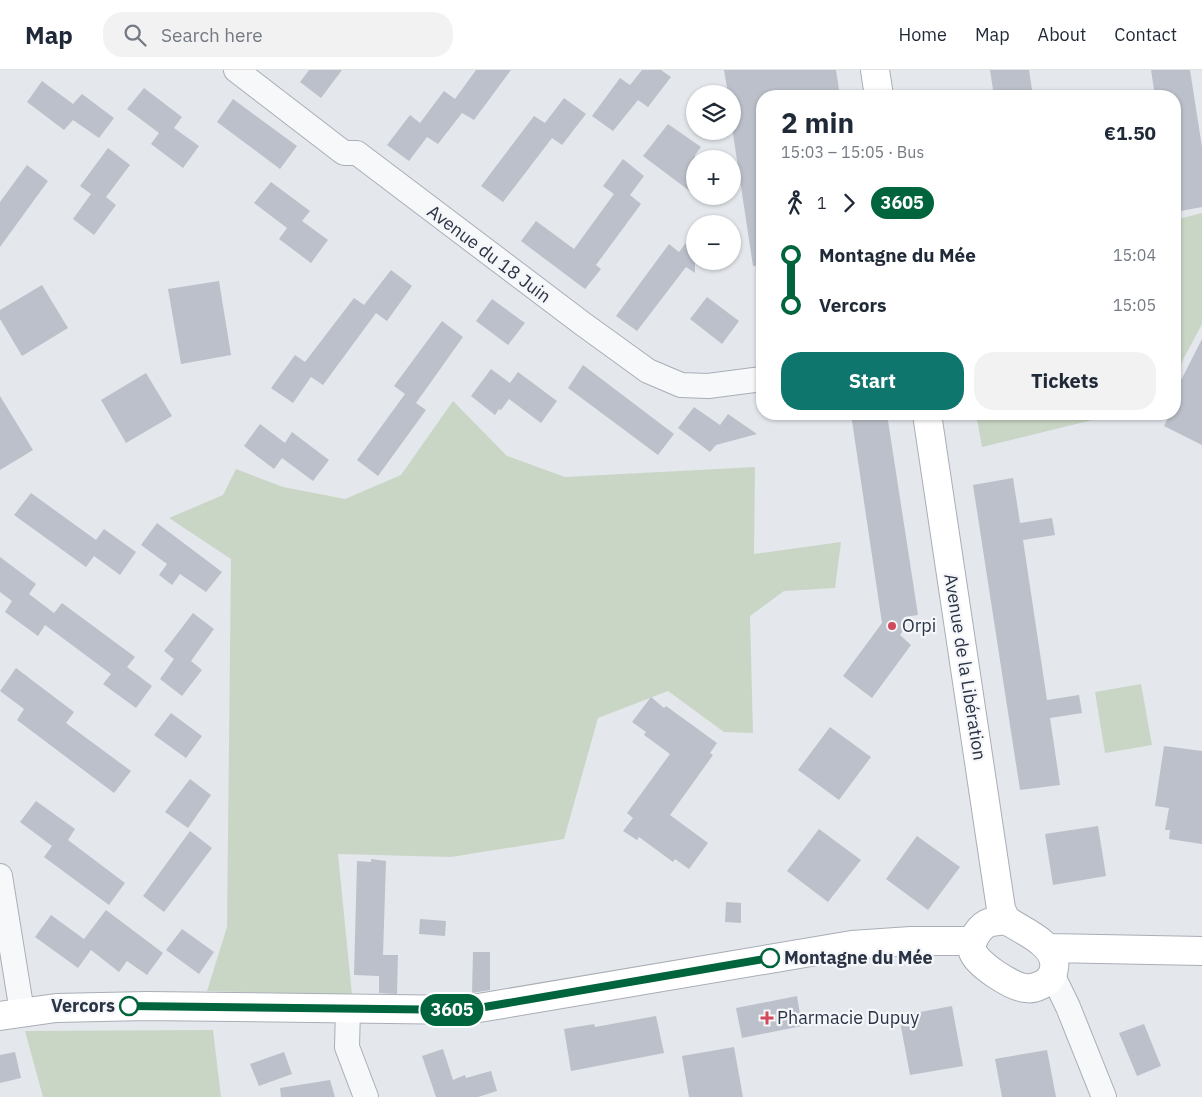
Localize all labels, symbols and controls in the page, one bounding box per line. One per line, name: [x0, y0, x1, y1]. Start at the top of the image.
search box: [103, 12, 453, 57]
text: Map: [25, 19, 73, 51]
icon: search: [121, 21, 149, 49]
text: Search here: [161, 23, 263, 47]
text: Home: [899, 23, 947, 46]
text: Map: [975, 23, 1010, 46]
text: About: [1038, 23, 1086, 46]
text: Contact: [1114, 23, 1177, 46]
map controls: [686, 85, 741, 270]
button: layers: [686, 85, 741, 140]
text: 2 min: [781, 104, 854, 141]
text: €1.50: [1104, 121, 1156, 145]
text: 15:03 – 15:05 · Bus: [781, 142, 924, 162]
button: +: [686, 150, 741, 205]
icon: walk: [781, 189, 809, 217]
icon: forward: [835, 189, 863, 217]
text: 3605: [881, 191, 924, 214]
text: 1: [817, 193, 827, 213]
street label: Avenue du 18 Juin: [423, 200, 556, 308]
button: −: [686, 215, 741, 270]
text: Montagne du Mée: [819, 243, 976, 267]
text: 15:04: [1113, 245, 1156, 265]
text: Vercors: [819, 293, 887, 317]
text: 15:05: [1113, 295, 1156, 315]
button: Start: [781, 352, 964, 410]
button: Tickets: [974, 352, 1156, 410]
street label: Avenue de la Libération: [939, 572, 992, 762]
place label: Orpi: [902, 614, 936, 637]
marker: Orpi: [886, 620, 898, 632]
place label: Montagne du Mée: [784, 946, 933, 969]
marker: Montagne du Mée: [760, 948, 780, 968]
place label: Vercors: [51, 994, 115, 1017]
line badge: 3605: [417, 994, 487, 1026]
marker: Vercors: [119, 996, 139, 1016]
text: 3605: [430, 998, 474, 1021]
place label: Pharmacie Dupuy: [777, 1006, 919, 1029]
marker: Pharmacie Dupuy: [761, 1012, 773, 1024]

